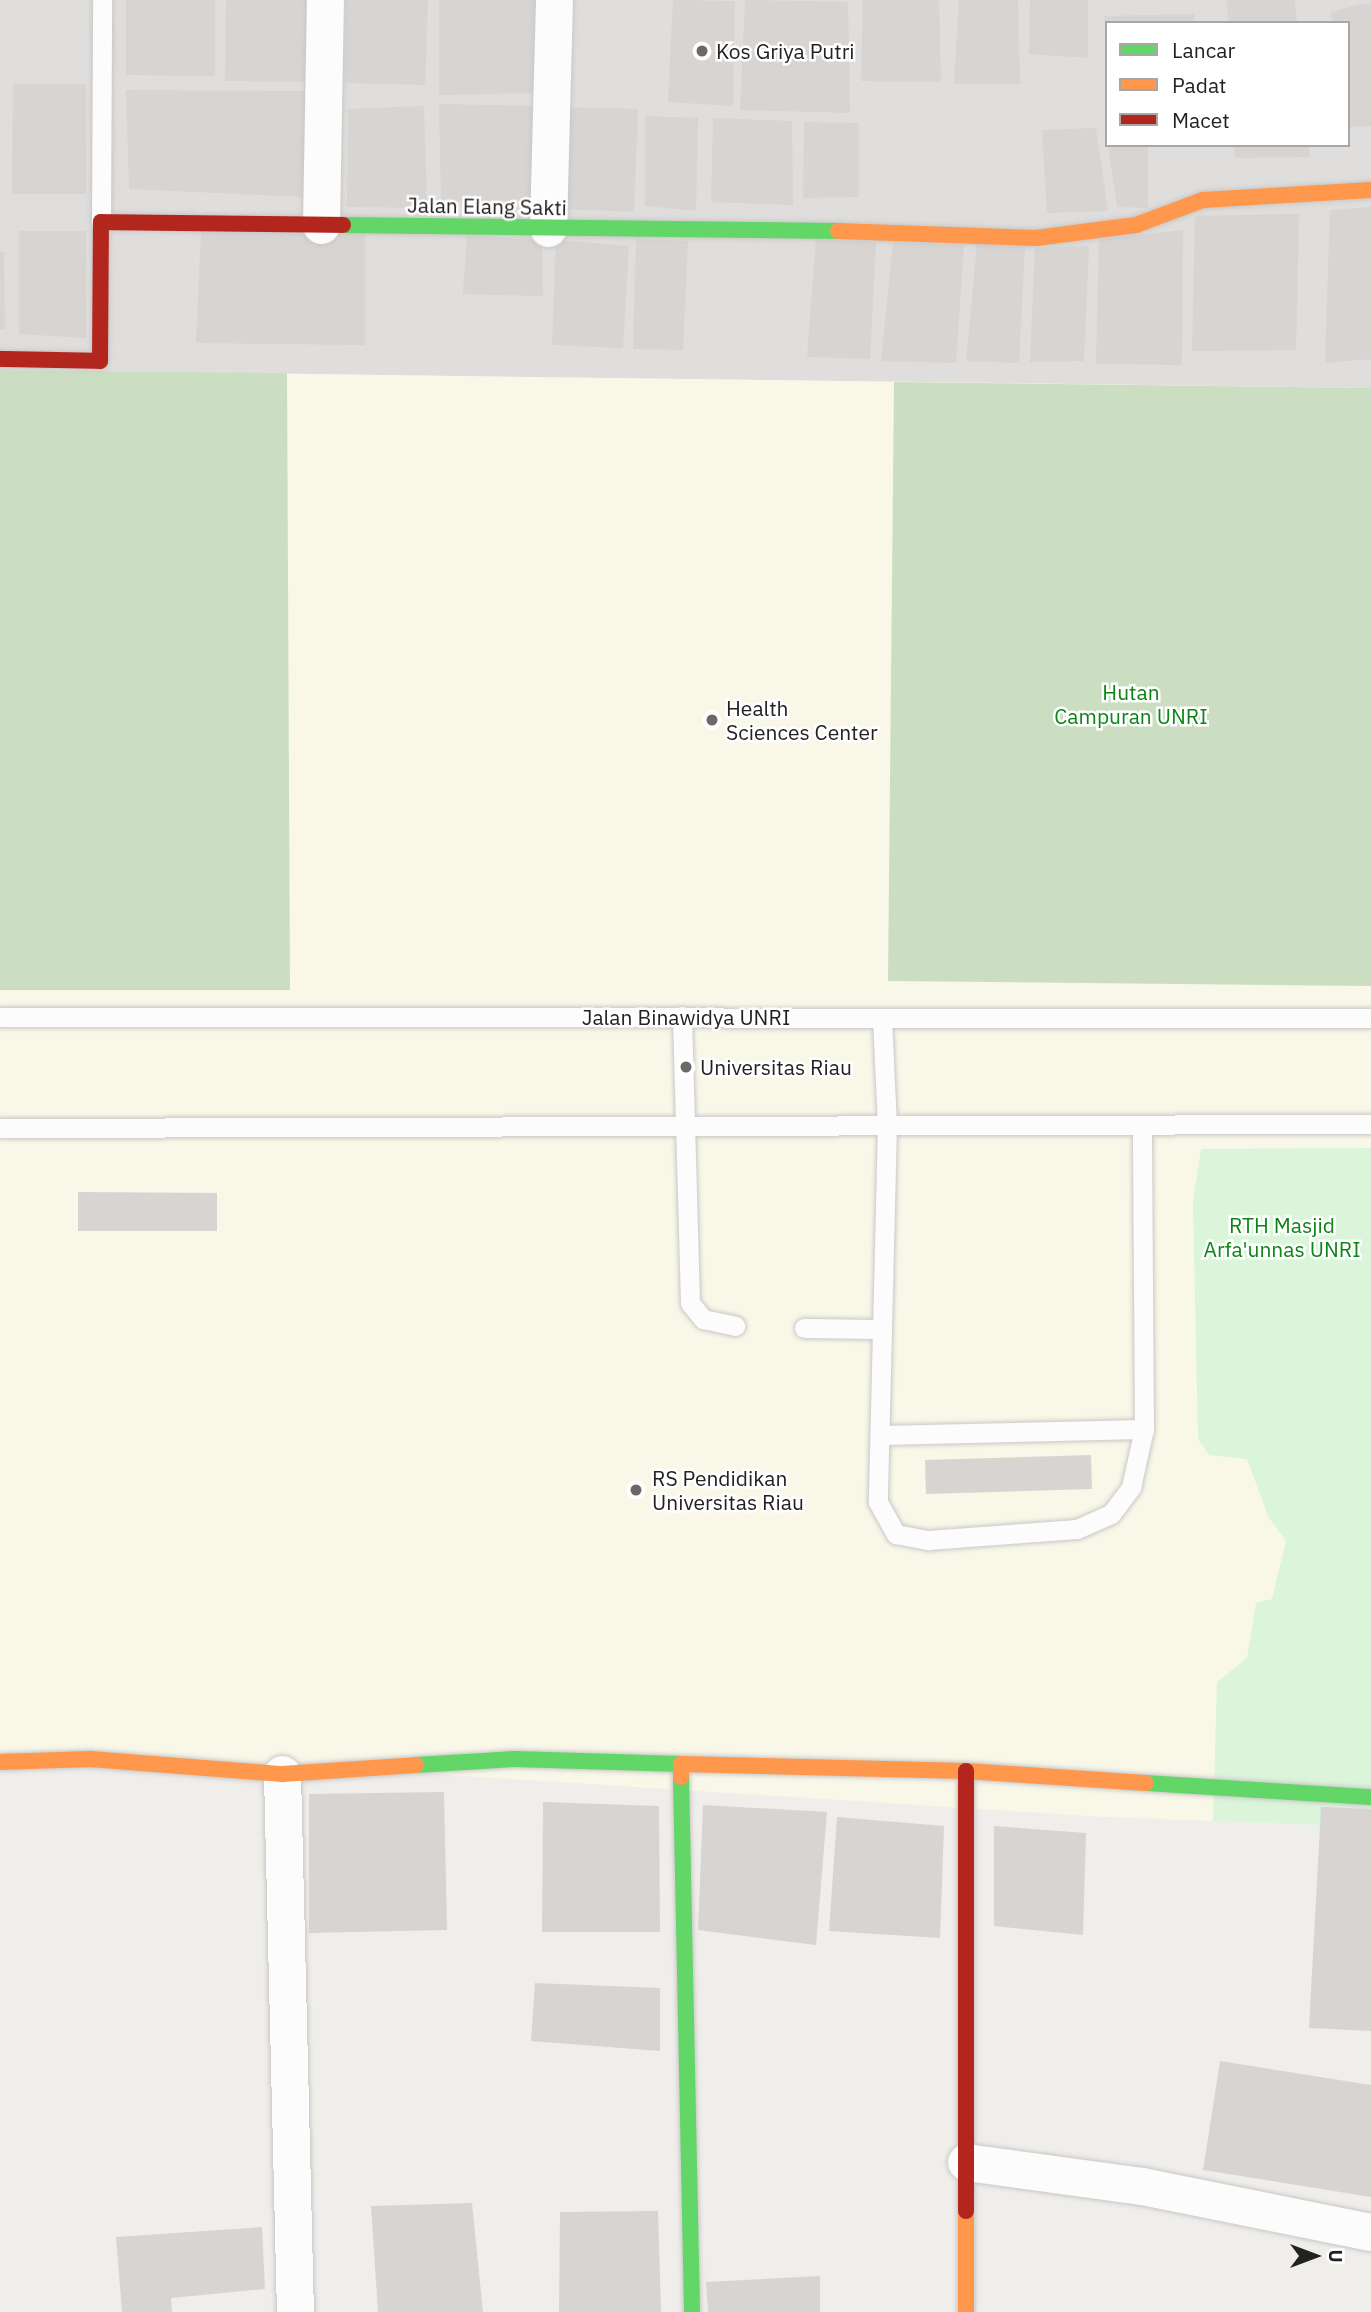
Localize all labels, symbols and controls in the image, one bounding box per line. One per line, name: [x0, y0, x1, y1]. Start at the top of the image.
legend: [1105, 21, 1350, 147]
text: Lancar: [1172, 36, 1235, 64]
place label: Kos Griya Putri: [716, 38, 855, 64]
marker: Kos Griya Putri: [694, 43, 710, 59]
text: Padat: [1172, 71, 1227, 99]
text: Macet: [1172, 106, 1230, 134]
street label: Jalan Elang Sakti: [407, 192, 567, 220]
park label: Hutan Campuran UNRI: [1054, 679, 1208, 729]
place label: Health Sciences Center: [726, 695, 878, 745]
marker: Health Sciences Center: [704, 712, 720, 728]
street label: Jalan Binawidya UNRI: [582, 1004, 790, 1030]
place label: Universitas Riau: [700, 1054, 852, 1080]
marker: Universitas Riau: [678, 1059, 694, 1075]
park label: RTH Masjid Arfa'unnas UNRI: [1203, 1212, 1361, 1262]
place label: RS Pendidikan Universitas Riau: [652, 1465, 804, 1515]
marker: RS Pendidikan Universitas Riau: [626, 1480, 646, 1500]
north arrow: [1280, 2221, 1350, 2291]
text: U: [1324, 2249, 1348, 2263]

